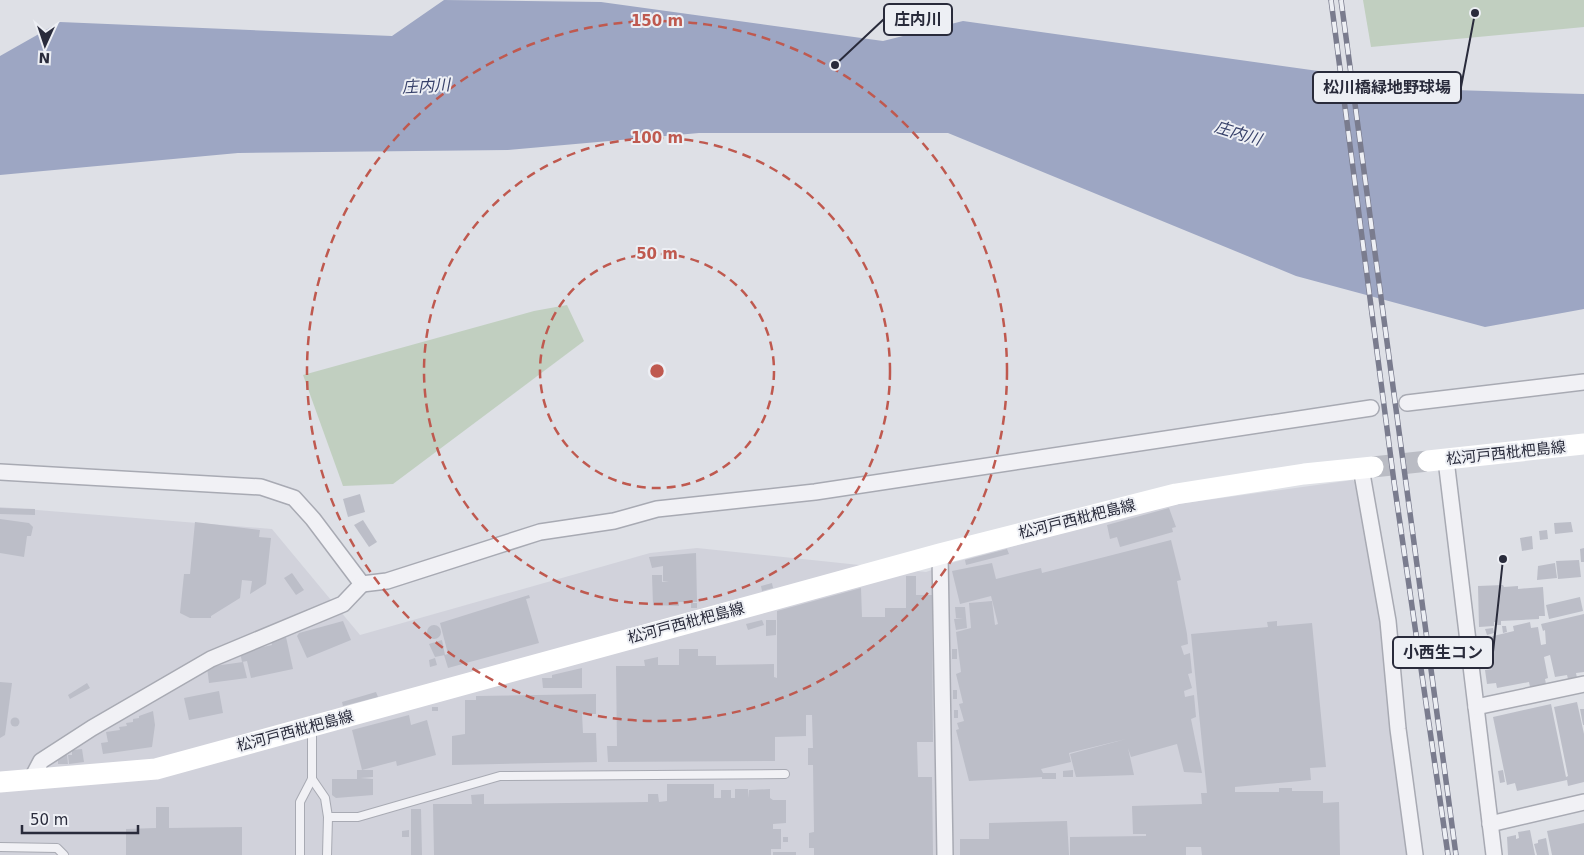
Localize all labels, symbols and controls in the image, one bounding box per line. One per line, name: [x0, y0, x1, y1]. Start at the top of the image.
callout: 庄内川: [884, 4, 952, 35]
text: 庄内川: [894, 10, 942, 29]
text: 150 m: [631, 12, 683, 30]
north arrow: [20, 20, 70, 70]
text: N: [38, 50, 51, 66]
callout: 松川橋緑地野球場: [1313, 72, 1461, 103]
water label: 庄内川: [402, 75, 452, 97]
text: 松川橋緑地野球場: [1323, 78, 1451, 97]
water label: 庄内川: [1212, 117, 1266, 150]
text: 100 m: [631, 129, 683, 147]
text: 50 m: [636, 245, 678, 263]
centre of rings: [648, 362, 666, 380]
street label: 松河戸西枇杷島線: [1445, 438, 1567, 468]
street label: 松河戸西枇杷島線: [1017, 496, 1137, 542]
street label: 松河戸西枇杷島線: [626, 599, 746, 647]
callout: 小西生コン: [1393, 637, 1493, 668]
text: 小西生コン: [1403, 643, 1483, 662]
street label: 松河戸西枇杷島線: [235, 707, 355, 755]
scale bar: [22, 802, 139, 834]
text: 50 m: [30, 811, 68, 829]

